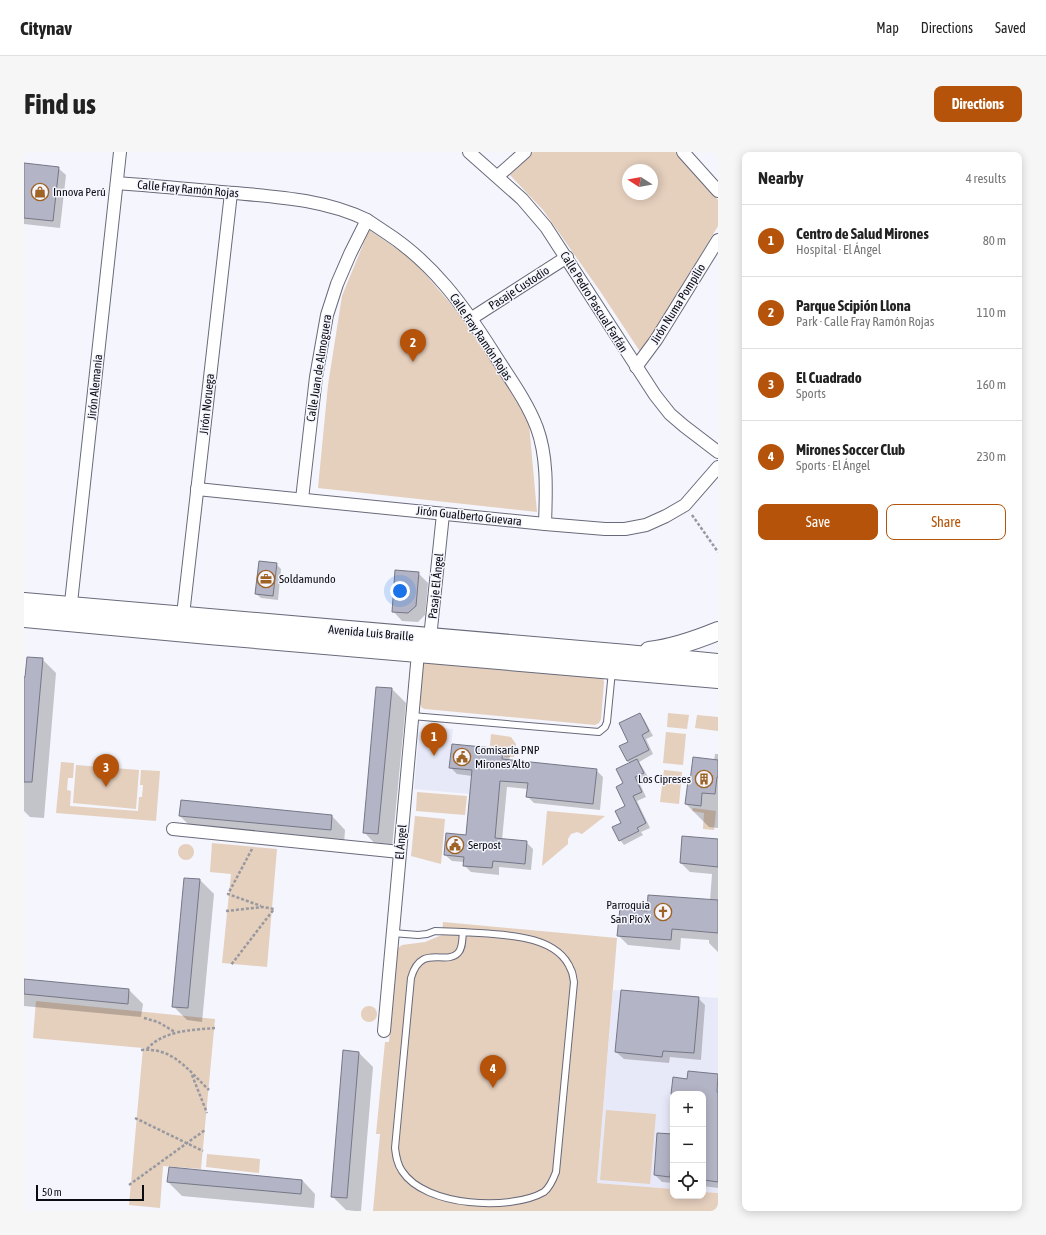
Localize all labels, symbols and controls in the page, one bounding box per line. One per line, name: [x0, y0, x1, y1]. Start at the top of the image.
text: Citynav: [20, 17, 72, 39]
text: Map: [876, 20, 899, 36]
text: Directions: [921, 20, 973, 36]
text: Saved: [995, 20, 1026, 36]
button: Directions: [934, 86, 1022, 122]
text: Find us: [24, 88, 96, 120]
north arrow: [622, 164, 658, 200]
text: Nearby: [758, 168, 804, 188]
text: 4 results: [966, 171, 1006, 186]
street label: Calle Fray Ramón Rojas: [137, 178, 239, 200]
shop icon: Innova Perú: [30, 182, 50, 202]
place label: Innova Perú: [53, 185, 106, 199]
text: Centro de Salud Mirones: [796, 225, 929, 242]
text: 1: [768, 233, 774, 248]
text: 80 m: [983, 233, 1006, 248]
text: Hospital · El Ángel: [796, 242, 881, 257]
street label: Calle Pedro Pascual Farfán: [557, 249, 631, 355]
street label: Jirón Numa Pompilio: [648, 261, 709, 347]
street label: Pasaje Custodio: [486, 263, 552, 313]
street label: Calle Fray Ramón Rojas: [447, 291, 515, 383]
text: Parque Scipión Llona: [796, 297, 911, 314]
text: 2: [768, 305, 774, 320]
text: 110 m: [977, 305, 1006, 320]
street label: Calle Juan de Almoguera: [304, 313, 334, 423]
text: Park · Calle Fray Ramón Rojas: [796, 314, 934, 329]
pin: 2: [400, 329, 426, 362]
street label: Jirón Alemania: [85, 353, 105, 421]
text: El Cuadrado: [796, 369, 862, 386]
street label: Jirón Noruega: [197, 373, 217, 435]
text: 3: [768, 377, 774, 392]
text: 160 m: [977, 377, 1006, 392]
text: Sports: [796, 386, 826, 401]
text: Mirones Soccer Club: [796, 441, 905, 458]
text: 4: [768, 449, 774, 464]
text: 230 m: [977, 449, 1006, 464]
text: Sports · El Ángel: [796, 458, 870, 473]
street label: Jirón Gualberto Guevara: [416, 503, 522, 529]
button: Save: [758, 504, 878, 540]
button: Share: [886, 504, 1006, 540]
street label: Pasaje El Ángel: [426, 552, 447, 620]
office icon: Soldamundo: [256, 569, 276, 589]
place label: Soldamundo: [279, 572, 336, 586]
your location: [390, 581, 410, 601]
street label: Avenida Luis Braille: [328, 622, 414, 644]
pin: 1: [421, 723, 447, 756]
place label: Comisaría PNP Mirones Alto: [475, 743, 540, 771]
public building icon: Comisaría PNP Mirones Alto: [452, 747, 472, 767]
pin: 3: [93, 754, 119, 787]
building icon: Los Cipreses: [694, 769, 714, 789]
place label: Los Cipreses: [638, 772, 691, 786]
street label: El Ángel: [392, 823, 410, 860]
public building icon: Serpost: [445, 835, 465, 855]
place label: Serpost: [468, 838, 502, 852]
place label: Parroquia San Pío X: [606, 898, 651, 926]
church icon: Parroquia San Pío X: [653, 902, 673, 922]
pin: 4: [480, 1055, 506, 1088]
map controls: [670, 1091, 706, 1199]
button: +: [670, 1091, 706, 1127]
button: −: [670, 1127, 706, 1163]
button: locate: [670, 1163, 706, 1199]
scale bar: [36, 1183, 144, 1202]
text: 50 m: [42, 1186, 62, 1198]

